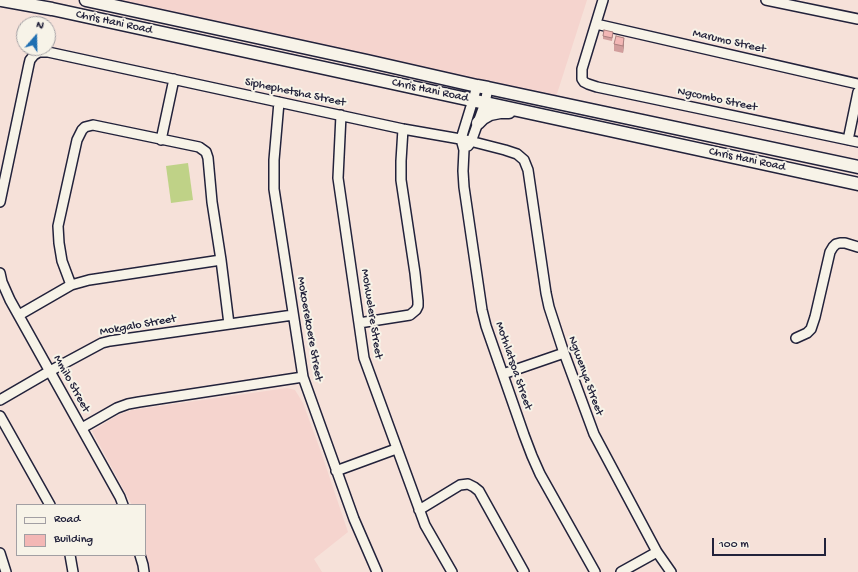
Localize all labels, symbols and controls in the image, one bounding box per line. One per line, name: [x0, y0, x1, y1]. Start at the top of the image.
street label: Chris Hani Road: [74, 8, 154, 38]
north arrow: [16, 16, 56, 56]
text: N: [34, 19, 45, 33]
street label: Marumo Street: [691, 27, 767, 57]
street label: Siphephetsha Street: [243, 75, 347, 111]
street label: Chris Hani Road: [390, 76, 470, 106]
street label: Ngcombo Street: [676, 85, 758, 115]
street label: Chris Hani Road: [707, 145, 787, 175]
street label: Mohwelere Street: [357, 268, 385, 360]
street label: Mokoerekoere Street: [293, 276, 325, 382]
street label: Mokgalo Street: [99, 312, 177, 340]
street label: Mothlatsoa Street: [491, 320, 535, 412]
street label: Ngwenya Street: [564, 334, 606, 418]
street label: Mmilo Street: [49, 353, 93, 415]
legend: [16, 504, 146, 556]
text: Road: [54, 513, 80, 527]
scale bar: [714, 530, 828, 556]
text: Building: [54, 533, 93, 547]
text: 100 m: [719, 538, 749, 552]

